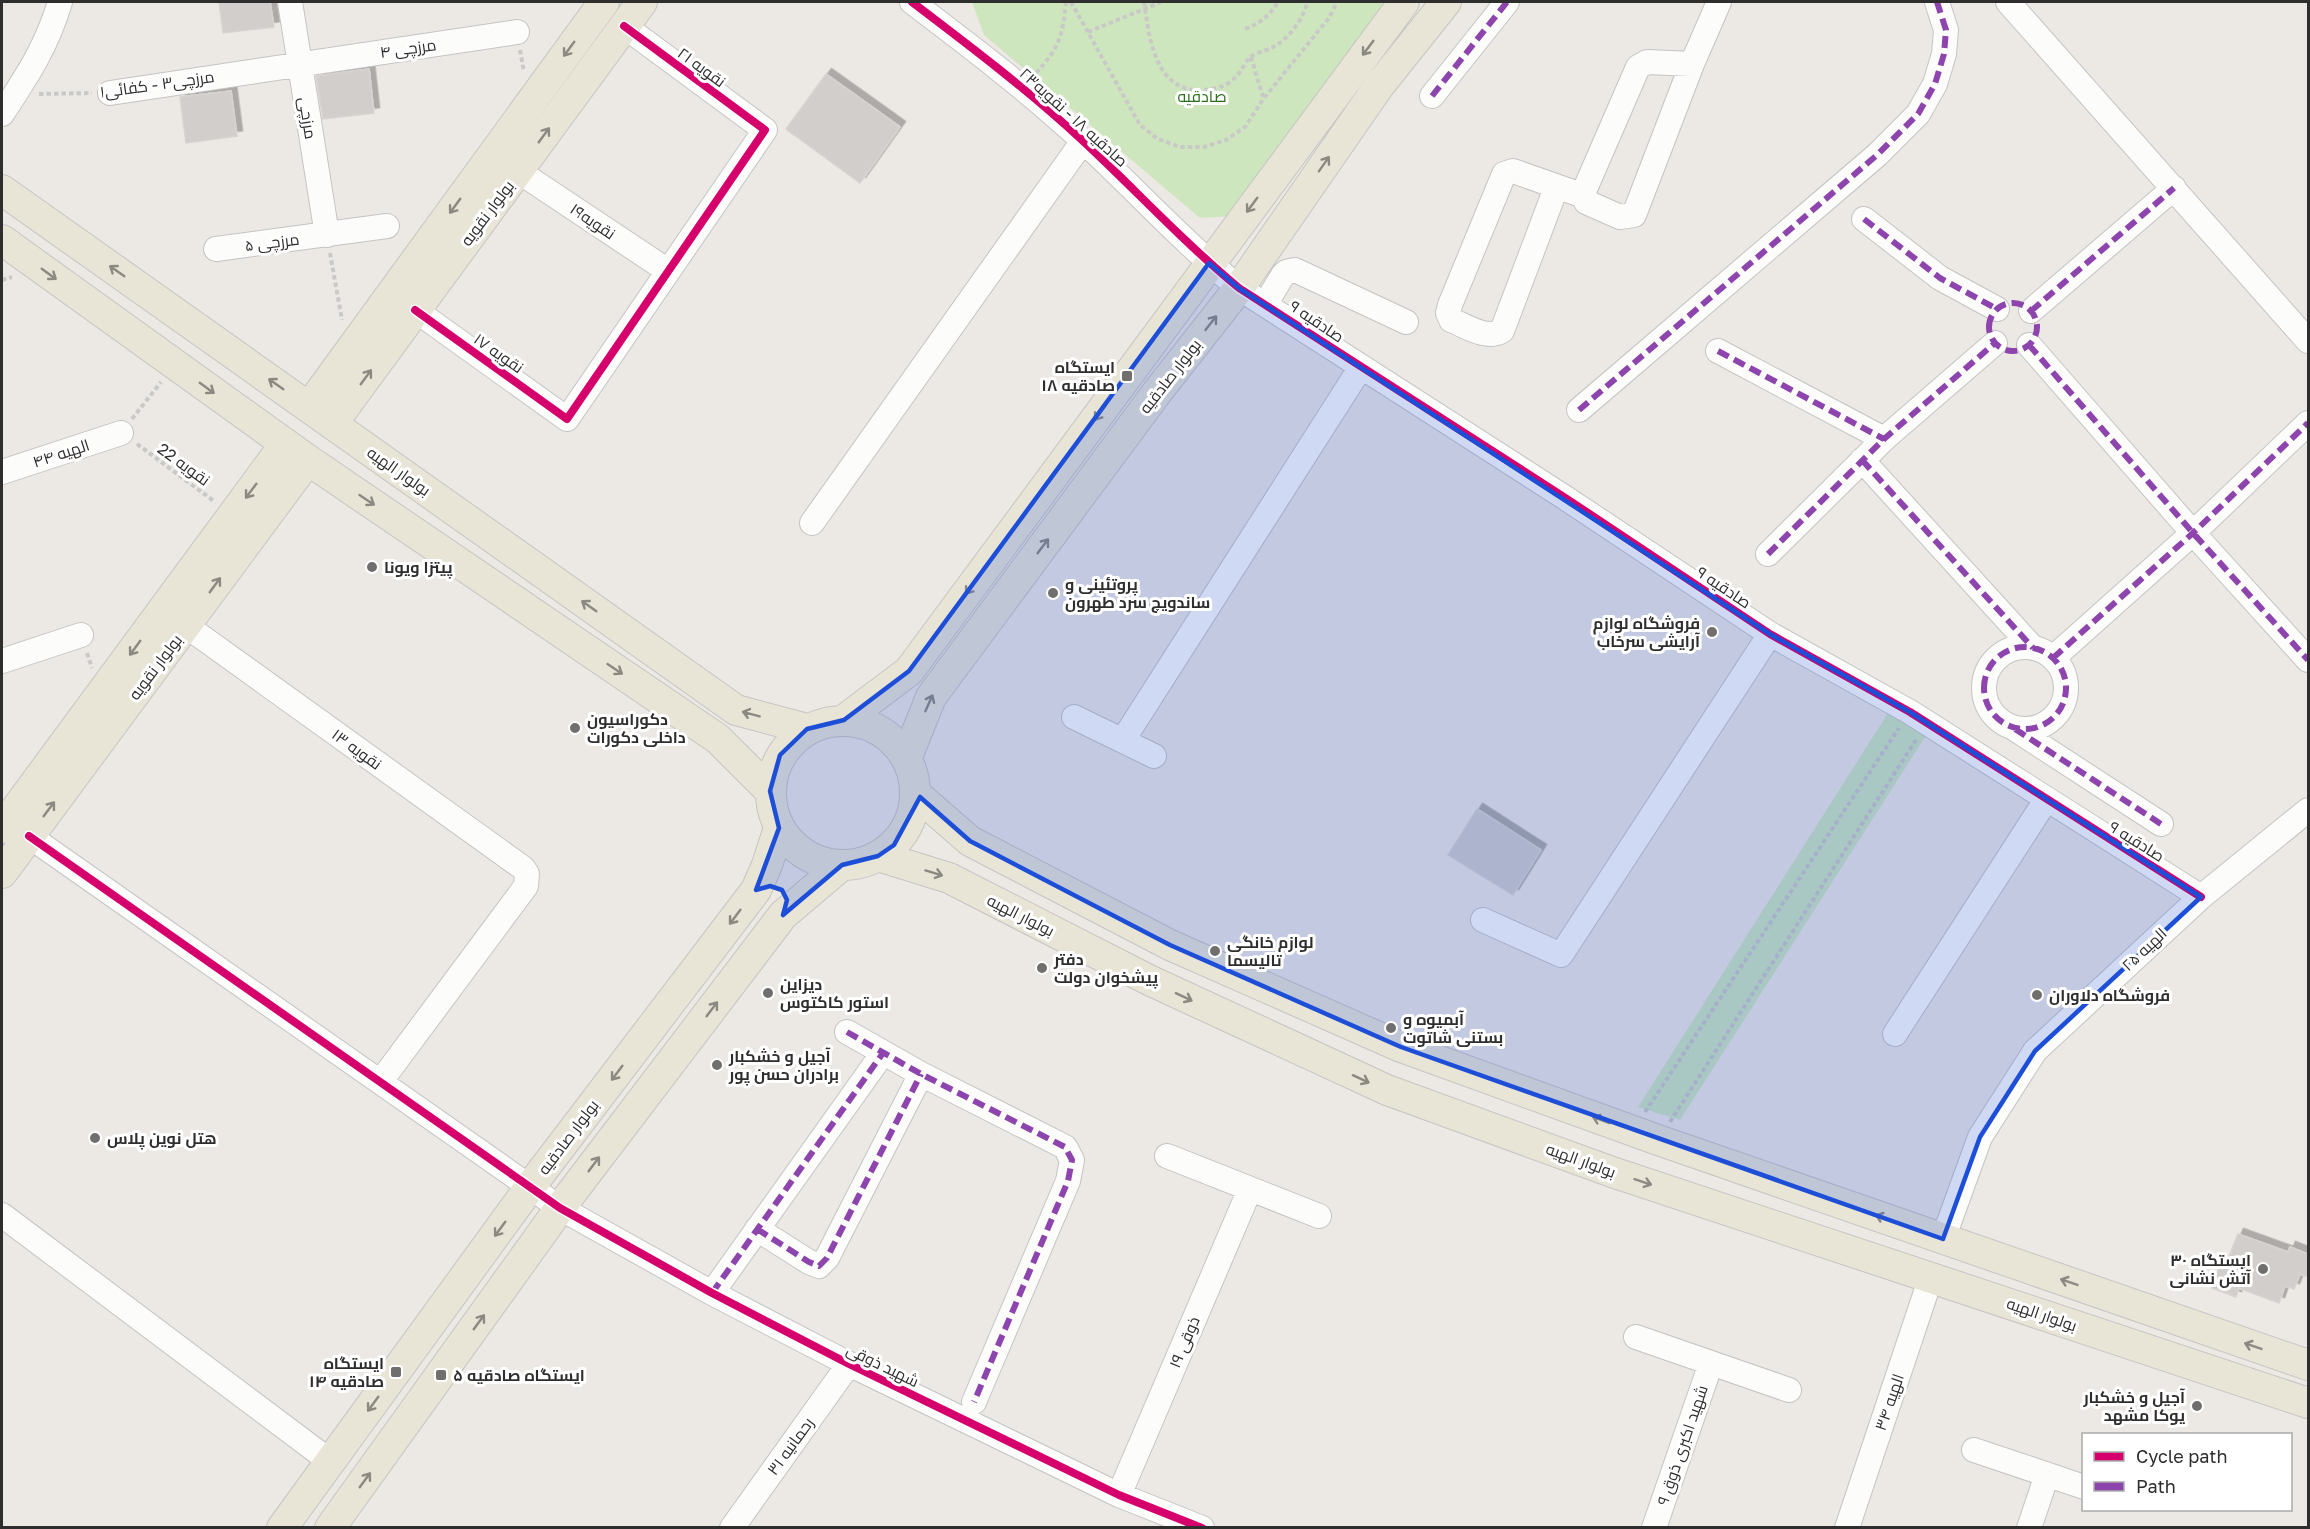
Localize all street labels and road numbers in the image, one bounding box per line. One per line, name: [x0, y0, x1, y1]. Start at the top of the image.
street label: مرزچی ۴: [378, 34, 438, 64]
street label: نقویه ۲۱: [674, 43, 730, 91]
street label: صادقیه ۱۸ - نقویه۲۳: [1016, 63, 1132, 171]
street label: مرزچی۳ - کفائی۱: [98, 66, 216, 104]
street label: مرزچی: [293, 96, 321, 141]
street label: بولوار نقویه: [456, 176, 518, 250]
street label: نقویه۱۹: [566, 199, 620, 243]
street label: مرزچی ۵: [243, 229, 301, 257]
street label: صادقیه ۹: [1286, 296, 1348, 346]
street label: نقویه ۱۷: [470, 329, 528, 377]
street label: بولوار صادقیه: [1135, 335, 1205, 417]
street label: الهیه ۴۴: [30, 434, 92, 472]
street label: نقویه 22: [154, 438, 214, 490]
street label: بولوار الهیه: [363, 442, 435, 501]
street label: صادقیه ۹: [1693, 562, 1755, 612]
street label: بولوار نقویه: [124, 630, 186, 704]
street label: نقویه ۱۳: [328, 724, 386, 774]
street label: صادقیه ۹: [2106, 816, 2168, 866]
street label: بولوار الهیه: [984, 890, 1058, 941]
street label: الهیه ۲۵: [2117, 923, 2171, 976]
street label: بولوار صادقیه: [533, 1095, 603, 1179]
street label: بولوار الهیه: [1543, 1138, 1619, 1183]
street label: بولوار الهیه: [2004, 1293, 2080, 1336]
street label: ذوقی ۱۹: [1164, 1313, 1205, 1371]
street label: شهید ذوقی: [843, 1339, 923, 1392]
street label: الهیه ۳۴: [1870, 1371, 1909, 1433]
street label: شهید اکبری ذوق ۹: [1652, 1382, 1713, 1508]
street label: رحمانیه ۳۱: [762, 1413, 818, 1479]

